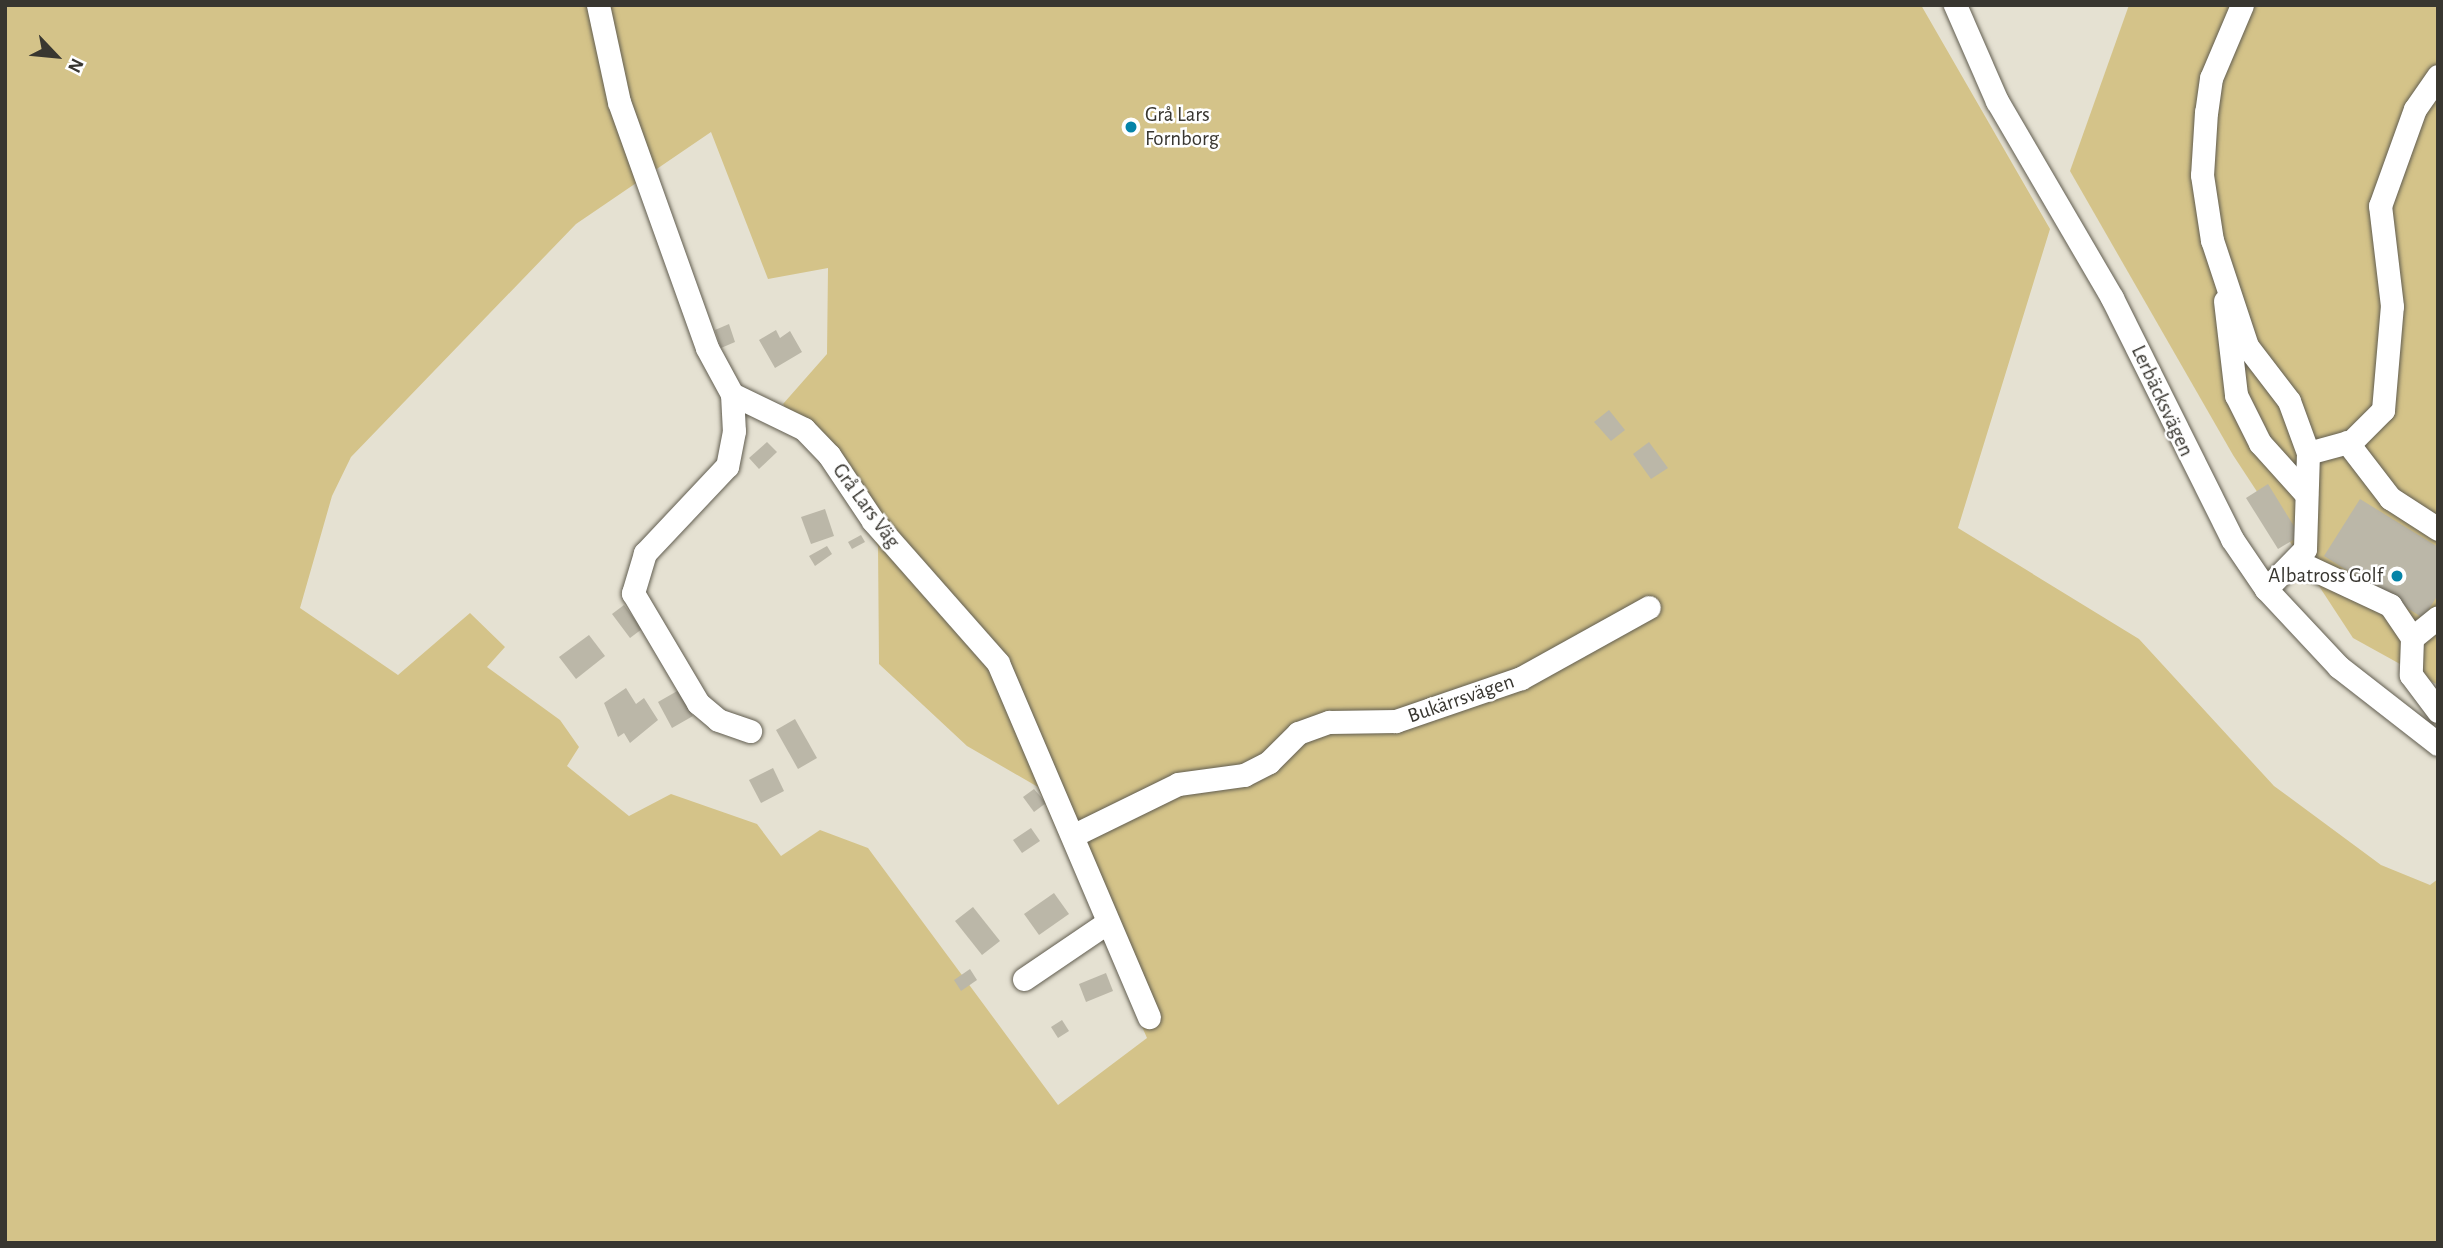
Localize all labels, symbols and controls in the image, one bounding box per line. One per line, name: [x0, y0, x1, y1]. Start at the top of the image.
north arrow: [21, 21, 91, 91]
text: N: [64, 55, 87, 76]
place label: Grå Lars Fornborg: [1145, 102, 1219, 152]
marker: Grå Lars Fornborg: [1123, 119, 1139, 135]
street label: Lerbäcksvägen: [2125, 341, 2199, 461]
street label: Grå Lars Väg: [827, 459, 905, 553]
place label: Albatross Golf: [2268, 563, 2383, 589]
marker: Albatross Golf: [2389, 568, 2405, 584]
street label: Bukärrsvägen: [1404, 669, 1518, 729]

